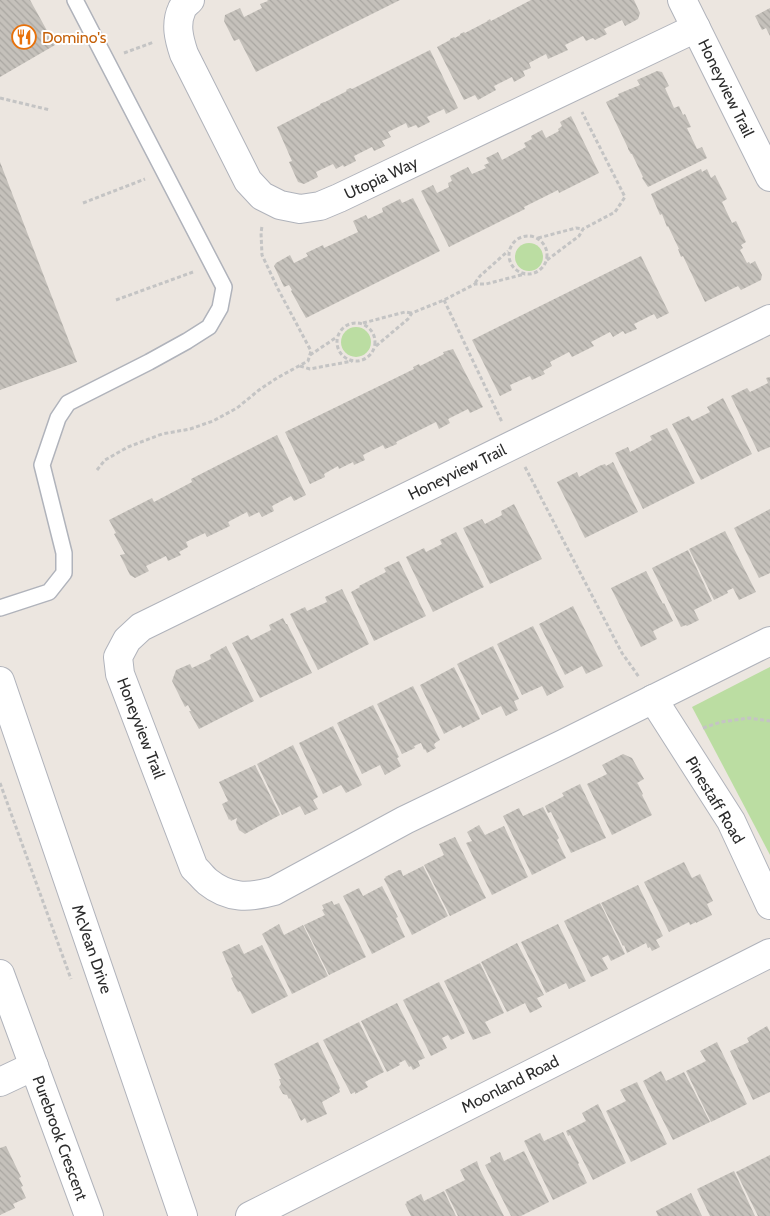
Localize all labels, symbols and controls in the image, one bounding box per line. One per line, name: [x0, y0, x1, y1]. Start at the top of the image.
restaurant icon: Domino's: [11, 24, 37, 50]
place label: Domino's: [42, 28, 107, 47]
street label: Honeyview Trail: [694, 36, 758, 140]
street label: Utopia Way: [341, 153, 421, 203]
street label: Honeyview Trail: [405, 440, 509, 504]
street label: Honeyview Trail: [113, 675, 169, 781]
street label: Pinestaff Road: [682, 753, 748, 847]
street label: McVean Drive: [68, 902, 116, 996]
street label: Moonland Road: [458, 1051, 562, 1117]
street label: Purebrook Crescent: [29, 1073, 92, 1204]

